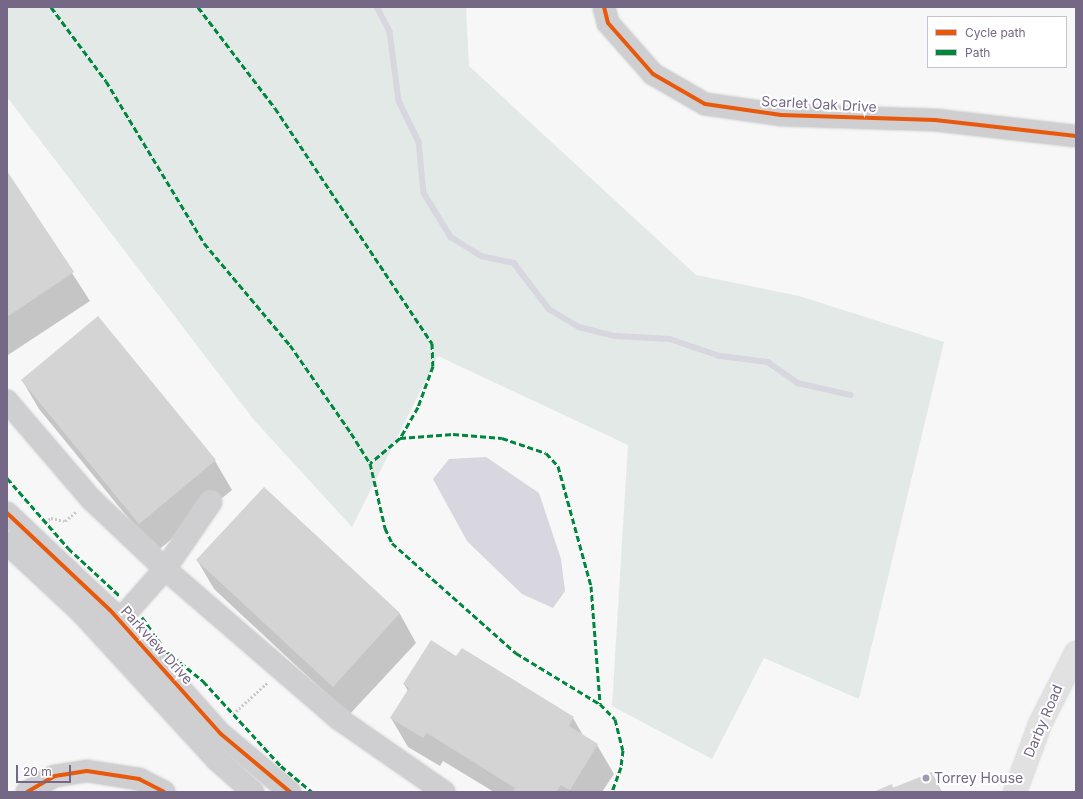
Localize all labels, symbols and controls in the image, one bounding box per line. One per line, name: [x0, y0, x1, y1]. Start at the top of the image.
legend: [927, 16, 1067, 68]
text: Cycle path: [965, 25, 1026, 40]
text: Path: [965, 45, 990, 60]
street label: Scarlet Oak Drive: [761, 93, 877, 115]
street label: Parkview Drive: [118, 602, 196, 688]
street label: Darby Road: [1020, 682, 1066, 760]
scale bar: [18, 757, 73, 783]
text: 20 m: [23, 764, 52, 779]
place label: Torrey House: [934, 770, 1023, 786]
marker: Torrey House: [921, 773, 931, 783]

